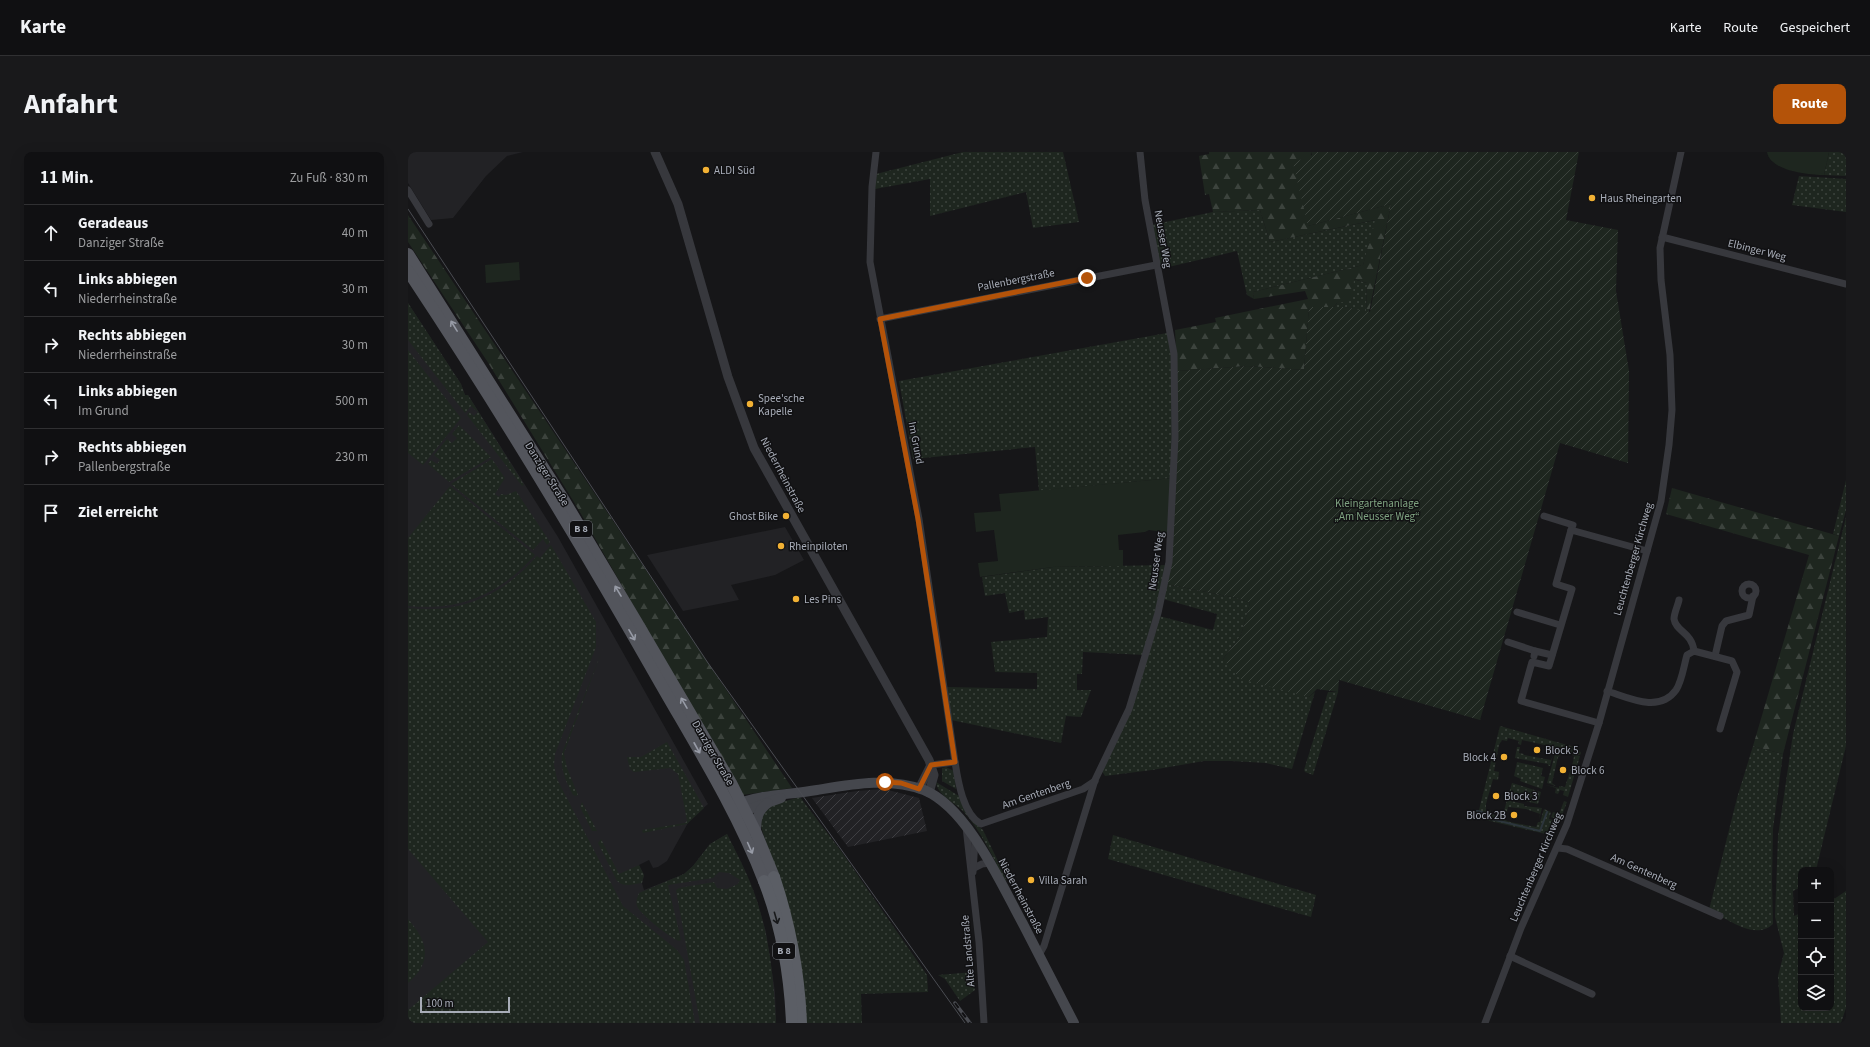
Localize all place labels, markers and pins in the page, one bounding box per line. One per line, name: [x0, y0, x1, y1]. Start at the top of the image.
place label: ALDI Süd: [714, 163, 755, 178]
marker: ALDI Süd: [701, 165, 711, 175]
place label: Haus Rheingarten: [1600, 191, 1682, 206]
marker: Haus Rheingarten: [1587, 193, 1597, 203]
place label: Spee'sche Kapelle: [758, 391, 805, 419]
marker: Spee'sche Kapelle: [745, 399, 755, 409]
place label: Ghost Bike: [729, 509, 779, 524]
marker: Ghost Bike: [781, 511, 791, 521]
place label: Rheinpiloten: [789, 539, 848, 554]
marker: Rheinpiloten: [776, 541, 786, 551]
place label: Les Pins: [804, 592, 841, 607]
marker: Les Pins: [791, 594, 801, 604]
place label: Block 5: [1545, 743, 1578, 758]
marker: Block 5: [1532, 745, 1542, 755]
place label: Block 4: [1463, 750, 1497, 765]
marker: Block 4: [1499, 752, 1509, 762]
place label: Block 6: [1571, 763, 1605, 778]
marker: Block 6: [1558, 765, 1568, 775]
place label: Block 3: [1504, 789, 1537, 804]
marker: Block 3: [1491, 791, 1501, 801]
place label: Block 2B: [1466, 808, 1507, 823]
marker: Block 2B: [1509, 810, 1519, 820]
place label: Villa Sarah: [1039, 873, 1087, 888]
marker: Villa Sarah: [1026, 875, 1036, 885]

